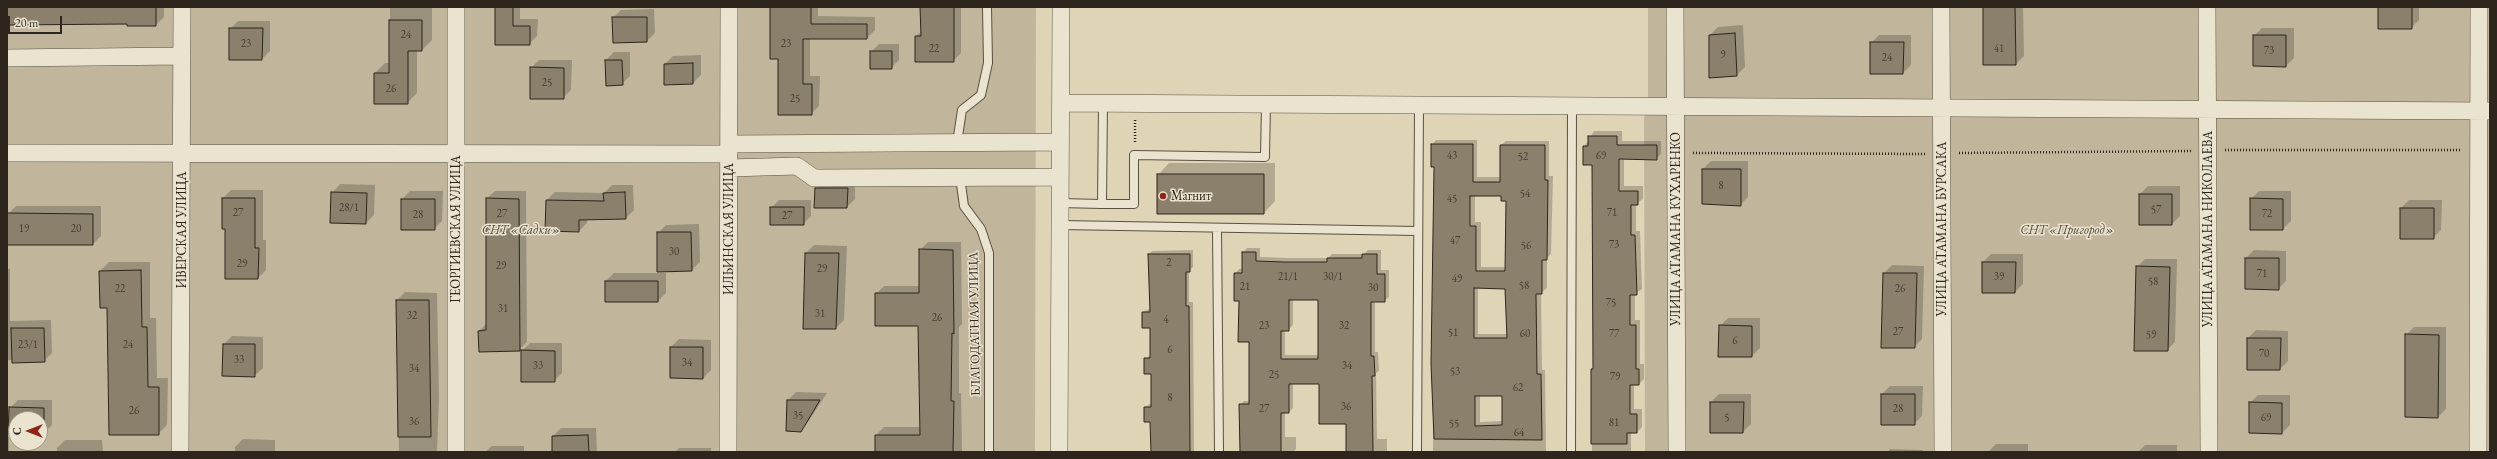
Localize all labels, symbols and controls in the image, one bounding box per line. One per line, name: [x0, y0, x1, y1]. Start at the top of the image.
scale bar: [10, 8, 64, 34]
text: 20 m: [15, 15, 38, 31]
house number: 24: [401, 28, 411, 42]
house number: 23: [241, 37, 251, 51]
house number: 23: [781, 37, 791, 51]
house number: 22: [929, 42, 939, 56]
house number: 41: [1994, 42, 2004, 56]
house number: 73: [2264, 44, 2274, 58]
house number: 9: [1720, 48, 1726, 62]
house number: 24: [1882, 51, 1892, 65]
house number: 25: [542, 76, 552, 90]
house number: 26: [386, 82, 396, 96]
house number: 25: [790, 92, 800, 106]
street label: УЛИЦА АТАМАНА НИКОЛАЕВА: [2200, 131, 2216, 327]
street label: УЛИЦА АТАМАНА КУХАРЕНКО: [1668, 132, 1684, 326]
street label: УЛИЦА АТАМАНА БУРСАКА: [1934, 142, 1950, 316]
house number: 43: [1447, 149, 1457, 163]
house number: 69: [1596, 149, 1606, 163]
house number: 52: [1518, 150, 1528, 164]
street label: ГЕОРГИЕВСКАЯ УЛИЦА: [448, 155, 464, 303]
street label: ИЛЬИНСКАЯ УЛИЦА: [721, 163, 737, 295]
street label: ИВЕРСКАЯ УЛИЦА: [174, 172, 190, 288]
house number: 8: [1718, 179, 1724, 193]
house number: 54: [1520, 187, 1530, 201]
place label: Магнит: [1171, 188, 1211, 204]
marker: Магнит: [1158, 191, 1168, 201]
house number: 45: [1447, 192, 1457, 206]
house number: 28/1: [339, 201, 359, 215]
house number: 57: [2151, 203, 2161, 217]
house number: 27: [233, 206, 243, 220]
house number: 71: [1607, 206, 1617, 220]
house number: 27: [497, 207, 507, 221]
house number: 72: [2262, 207, 2272, 221]
house number: 28: [413, 208, 423, 222]
house number: 27: [782, 209, 792, 223]
house number: 19: [19, 222, 29, 236]
house number: 20: [71, 222, 81, 236]
park label: СНТ «Садки»: [482, 222, 560, 238]
park label: СНТ «Пригород»: [2020, 222, 2114, 238]
house number: 47: [1450, 234, 1460, 248]
house number: 73: [1609, 238, 1619, 252]
house number: 56: [1521, 239, 1531, 253]
house number: 30: [669, 245, 679, 259]
street label: БЛАГОДАТНАЯ УЛИЦА: [966, 252, 984, 396]
house number: 2: [1166, 256, 1172, 270]
house number: 29: [237, 257, 247, 271]
house number: 29: [496, 259, 506, 273]
house number: 29: [817, 262, 827, 276]
house number: 71: [2257, 267, 2267, 281]
house number: 21/1: [1278, 270, 1298, 284]
house number: 30/1: [1323, 270, 1343, 284]
house number: 39: [1994, 270, 2004, 284]
house number: 49: [1452, 272, 1462, 286]
house number: 58: [2148, 275, 2158, 289]
house number: 58: [1519, 279, 1529, 293]
house number: 21: [1240, 280, 1250, 294]
house number: 30: [1368, 281, 1378, 295]
house number: 22: [115, 282, 125, 296]
house number: 26: [1895, 282, 1905, 296]
house number: 75: [1606, 296, 1616, 310]
house number: 31: [498, 302, 508, 316]
house number: 31: [815, 307, 825, 321]
house number: 32: [407, 309, 417, 323]
house number: 26: [932, 311, 942, 325]
house number: 4: [1163, 313, 1169, 327]
house number: 23: [1259, 319, 1269, 333]
house number: 32: [1339, 319, 1349, 333]
house number: 27: [1893, 325, 1903, 339]
house number: 51: [1448, 326, 1458, 340]
house number: 60: [1520, 327, 1530, 341]
house number: 77: [1609, 327, 1619, 341]
house number: 59: [2146, 328, 2156, 342]
house number: 6: [1732, 334, 1738, 348]
house number: 23/1: [18, 338, 38, 352]
house number: 24: [123, 338, 133, 352]
house number: 6: [1167, 343, 1173, 357]
house number: 70: [2259, 347, 2269, 361]
house number: 33: [234, 353, 244, 367]
house number: 34: [682, 356, 692, 370]
house number: 33: [533, 359, 543, 373]
house number: 34: [1342, 359, 1352, 373]
house number: 34: [409, 362, 419, 376]
house number: 53: [1450, 365, 1460, 379]
house number: 25: [1269, 368, 1279, 382]
house number: 79: [1610, 370, 1620, 384]
house number: 62: [1513, 381, 1523, 395]
house number: 8: [1167, 391, 1173, 405]
house number: 36: [1341, 400, 1351, 414]
house number: 27: [1259, 402, 1269, 416]
house number: 28: [1893, 402, 1903, 416]
house number: 26: [129, 404, 139, 418]
house number: 35: [793, 409, 803, 423]
north arrow: [8, 411, 48, 451]
house number: 5: [1724, 411, 1730, 425]
house number: 69: [2261, 411, 2271, 425]
house number: 36: [409, 415, 419, 429]
house number: 81: [1609, 416, 1619, 430]
house number: 55: [1449, 417, 1459, 431]
house number: 64: [1514, 426, 1524, 440]
text: С: [10, 427, 24, 435]

